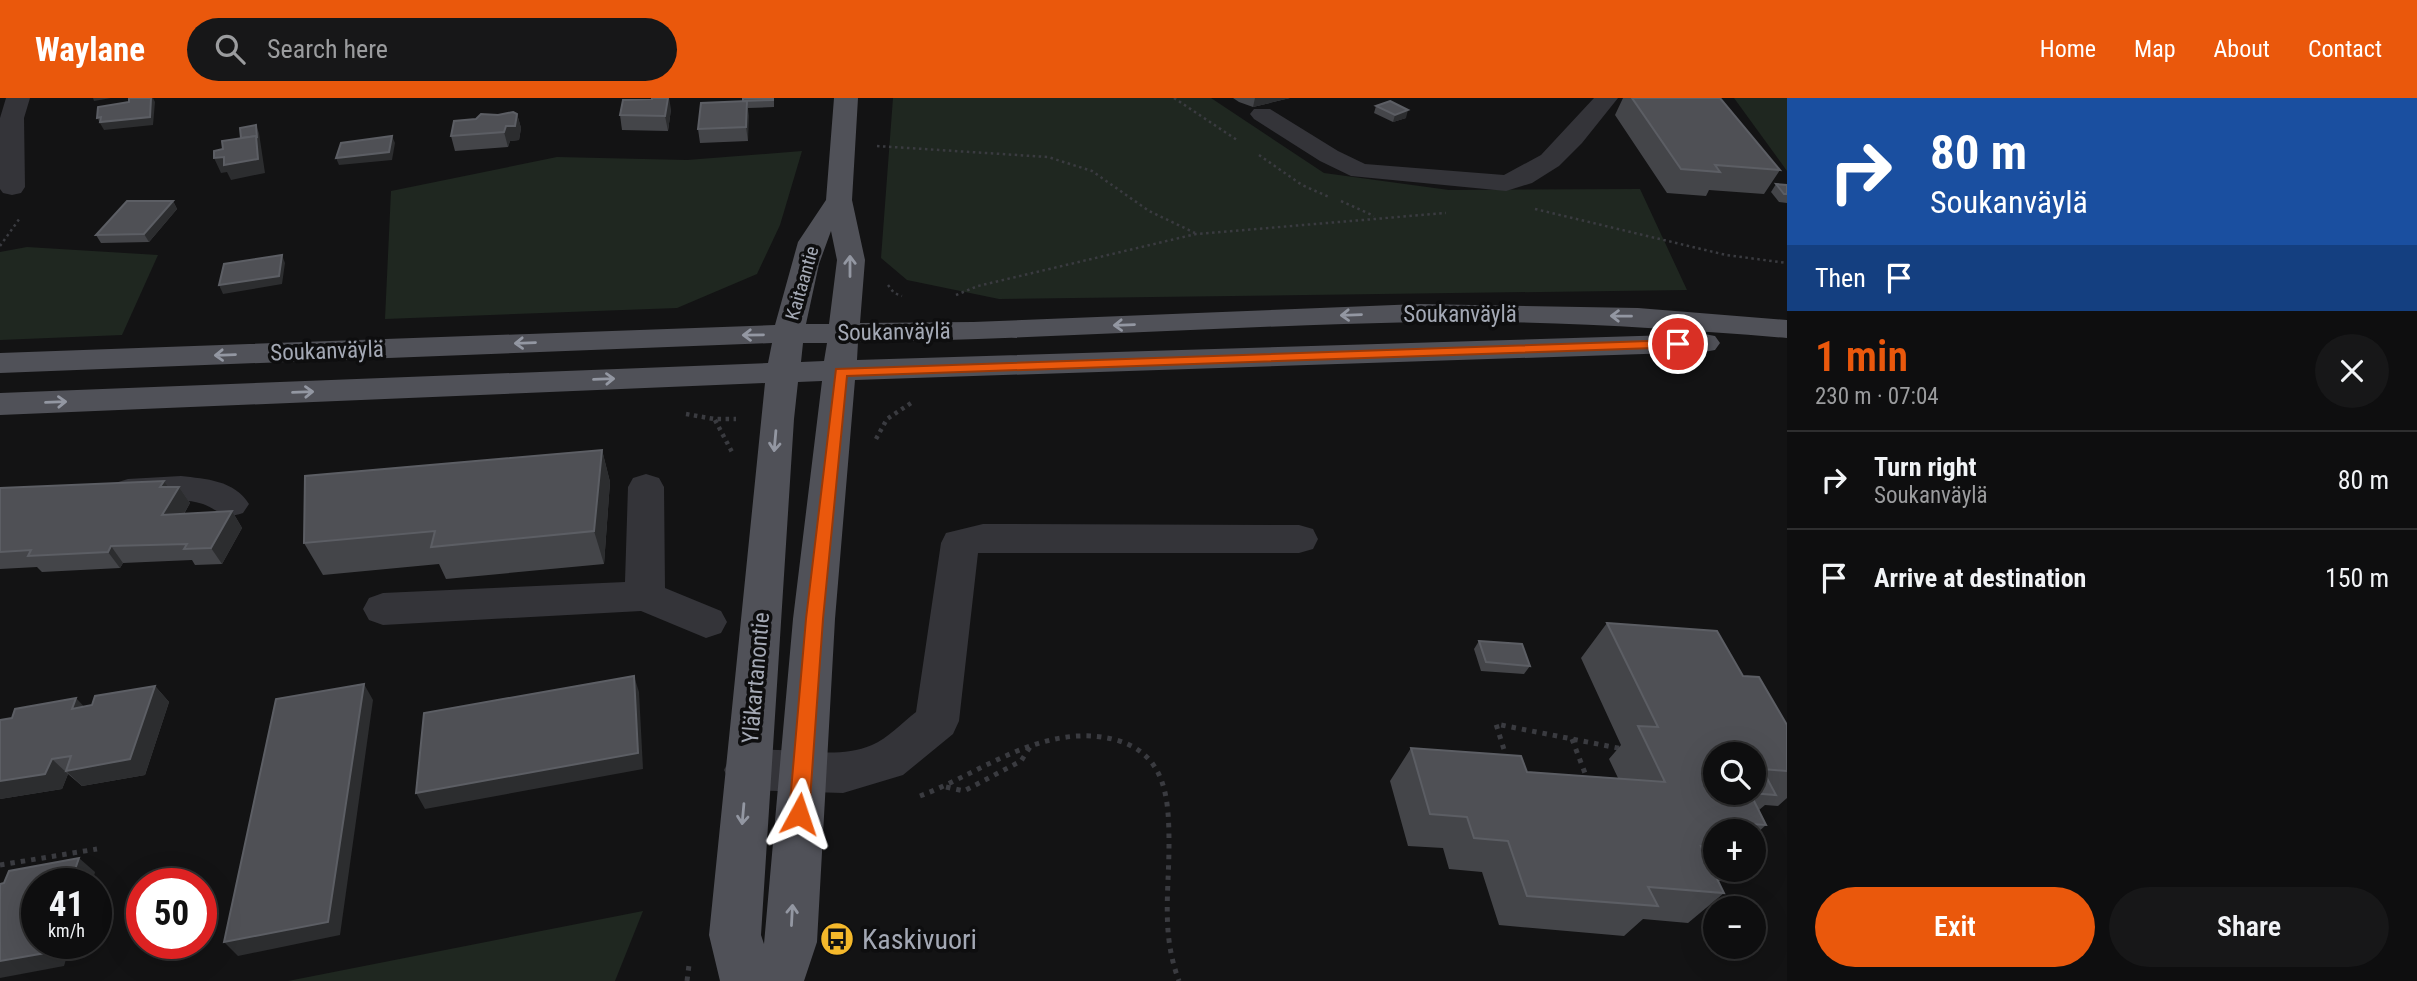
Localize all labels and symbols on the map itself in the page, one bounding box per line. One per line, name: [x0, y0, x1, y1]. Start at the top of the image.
street label: Kaitaantie: [781, 243, 824, 323]
one-way arrow: [843, 255, 857, 278]
street label: Soukanväylä: [1403, 301, 1517, 328]
one-way arrow: [1340, 309, 1363, 322]
one-way arrow: [1610, 310, 1633, 323]
pin: [1648, 314, 1708, 374]
street label: Soukanväylä: [837, 318, 951, 346]
one-way arrow: [1112, 318, 1135, 331]
one-way arrow: [741, 328, 764, 341]
street label: Soukanväylä: [270, 336, 384, 366]
one-way arrow: [514, 336, 537, 349]
one-way arrow: [213, 348, 236, 361]
one-way arrow: [592, 373, 615, 386]
one-way arrow: [291, 385, 314, 398]
one-way arrow: [44, 395, 67, 408]
one-way arrow: [768, 429, 781, 452]
street label: Yläkartanontie: [737, 611, 775, 745]
position arrow: [762, 777, 836, 851]
one-way arrow: [736, 802, 749, 825]
speed limit sign: 50: [126, 868, 217, 959]
one-way arrow: [786, 904, 799, 927]
bus stop icon: Kaskivuori: [818, 920, 856, 958]
place label: Kaskivuori: [862, 923, 977, 956]

